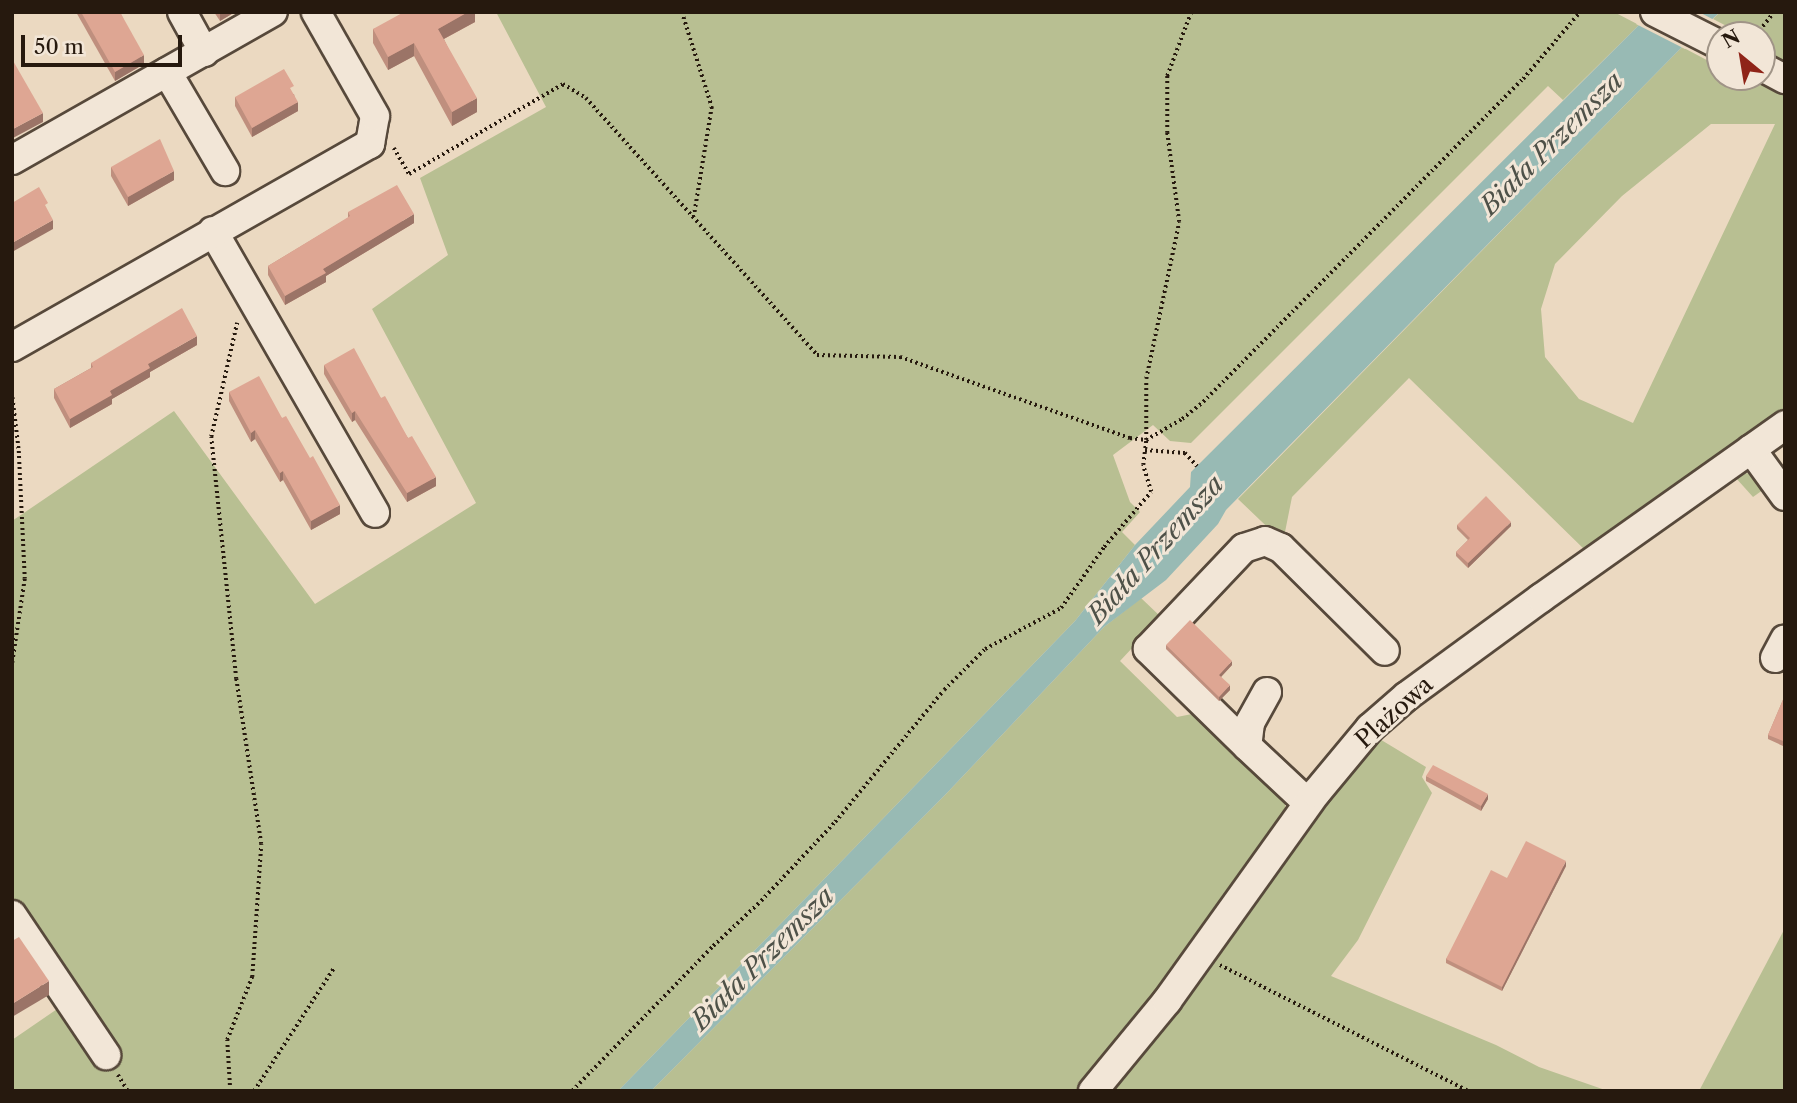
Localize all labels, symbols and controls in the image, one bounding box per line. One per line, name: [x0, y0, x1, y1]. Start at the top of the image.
scale bar: [24, 21, 186, 65]
north arrow: [1706, 21, 1776, 91]
text: N: [1718, 25, 1744, 53]
text: 50 m: [34, 34, 84, 59]
water label: Biała Przemsza: [1474, 66, 1630, 222]
water label: Biała Przemsza: [1081, 469, 1231, 631]
street label: Plażowa: [1349, 670, 1439, 754]
water label: Biała Przemsza: [685, 881, 841, 1037]

